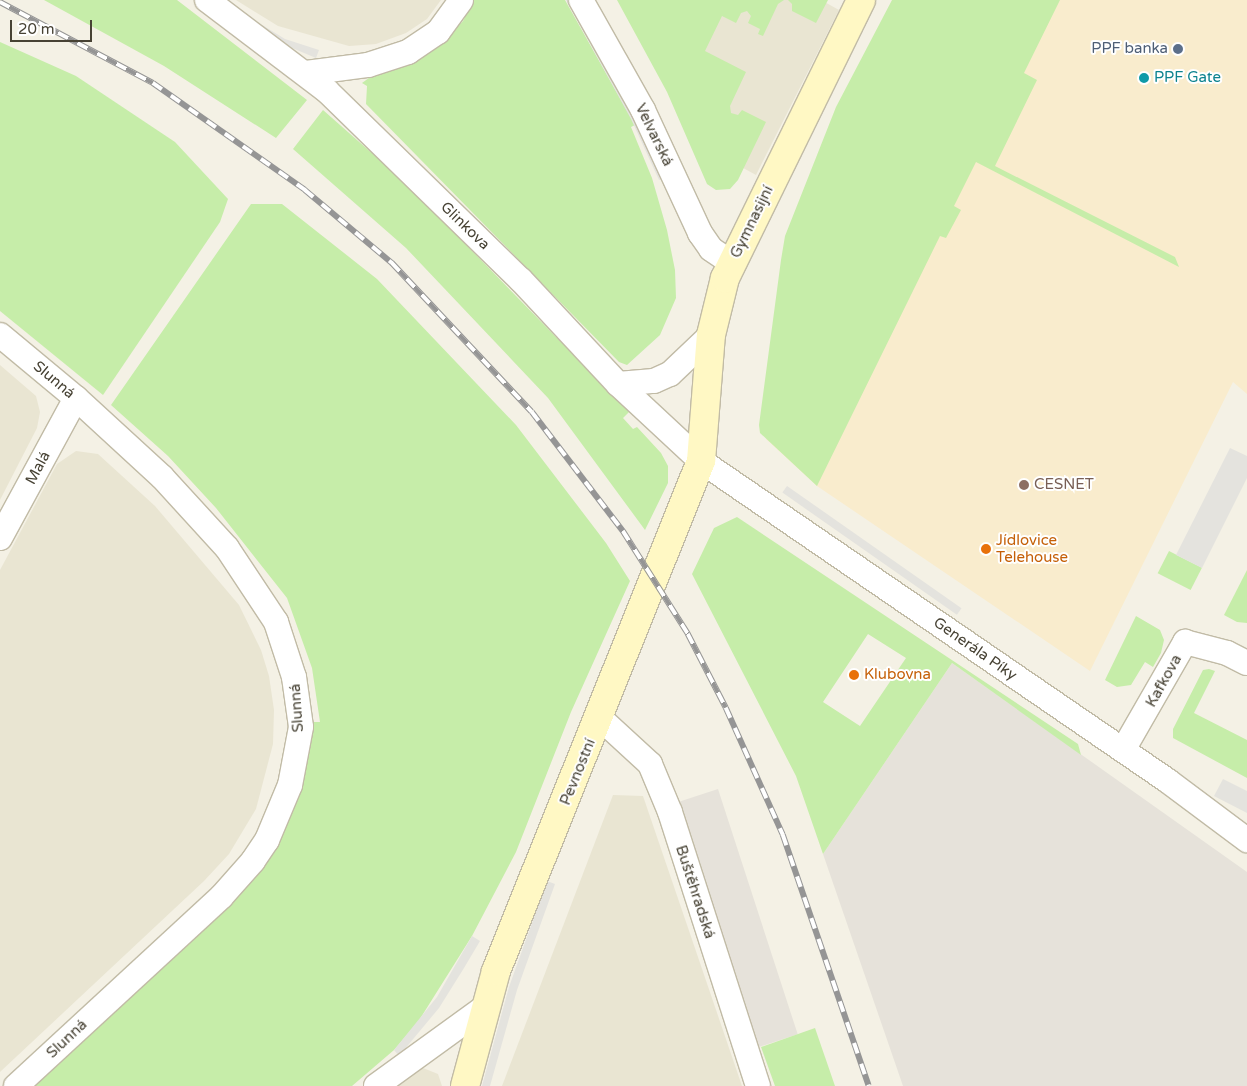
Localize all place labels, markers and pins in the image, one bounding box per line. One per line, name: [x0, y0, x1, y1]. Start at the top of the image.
place label: PPF banka: [1091, 40, 1168, 58]
marker: PPF banka: [1172, 43, 1184, 55]
place label: PPF Gate: [1154, 69, 1221, 87]
marker: PPF Gate: [1138, 72, 1150, 84]
place label: CESNET: [1034, 476, 1094, 494]
marker: CESNET: [1018, 479, 1030, 491]
place label: Jídlovice Telehouse: [996, 531, 1068, 566]
marker: Jídlovice Telehouse: [980, 543, 992, 555]
place label: Klubovna: [864, 666, 931, 684]
marker: Klubovna: [848, 669, 860, 681]

